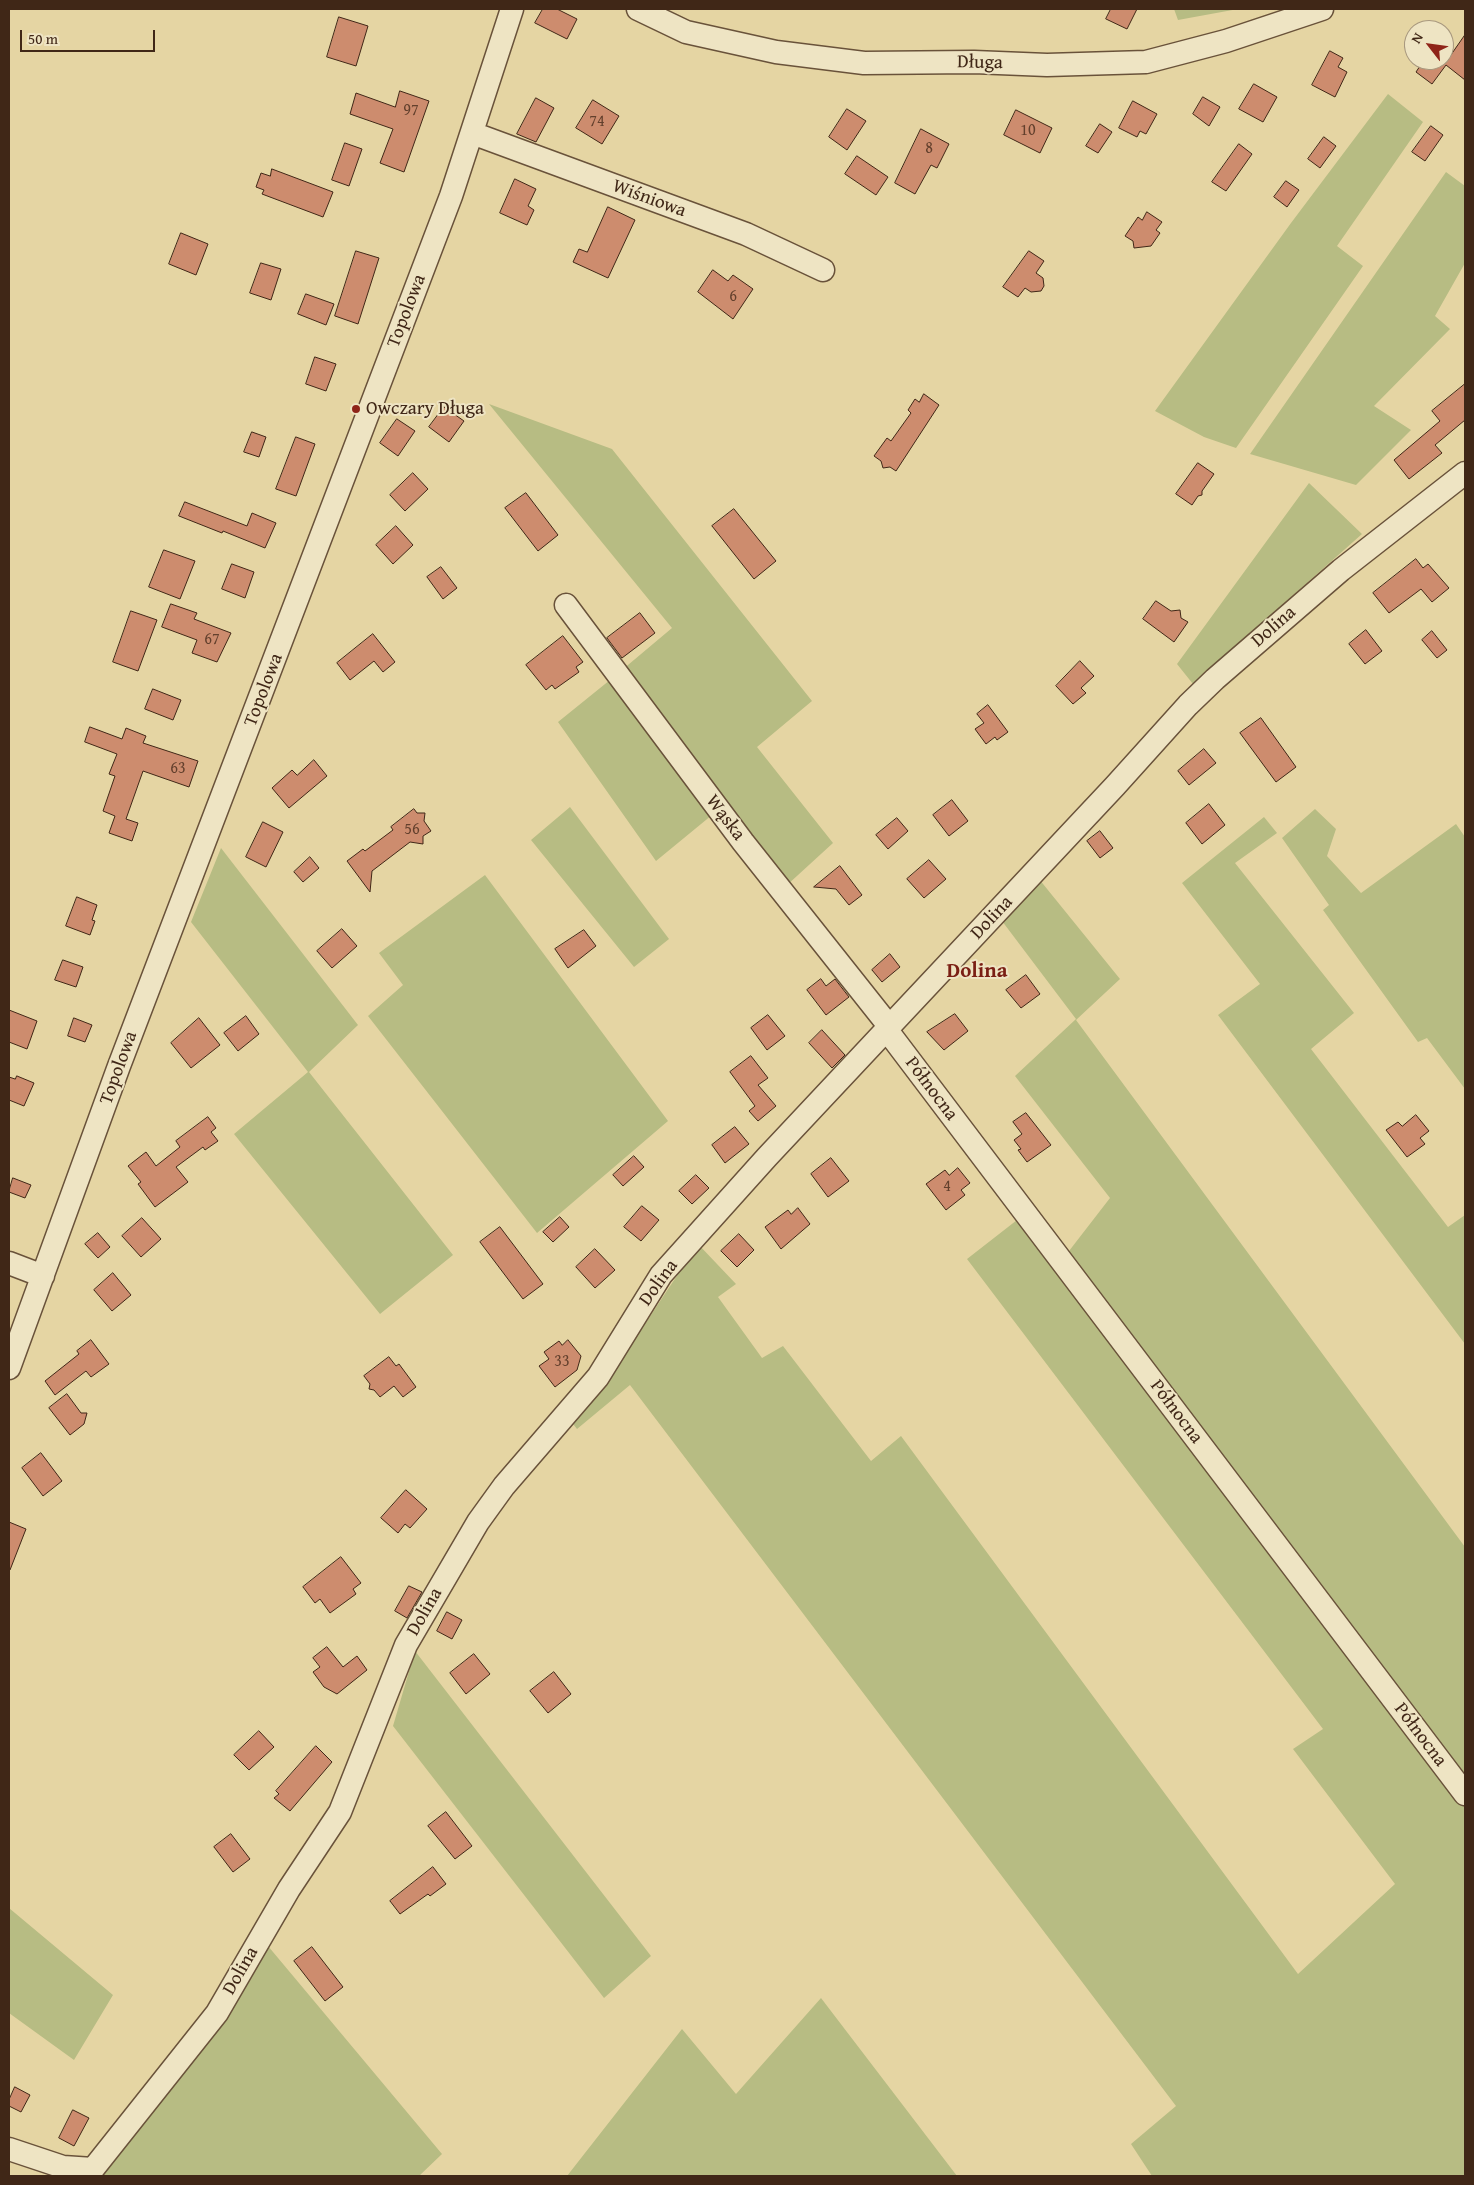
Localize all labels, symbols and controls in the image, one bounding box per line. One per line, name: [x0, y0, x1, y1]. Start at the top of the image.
scale bar: [22, 20, 158, 52]
north arrow: [1404, 20, 1454, 70]
text: 50 m: [28, 28, 58, 49]
text: N: [1406, 29, 1428, 47]
street label: Długa: [957, 51, 1003, 75]
house number: 97: [403, 101, 419, 121]
house number: 74: [589, 112, 605, 132]
house number: 10: [1020, 121, 1036, 141]
house number: 8: [925, 139, 933, 159]
street label: Wiśniowa: [609, 175, 689, 223]
street label: Topolowa: [383, 271, 431, 351]
house number: 6: [729, 287, 737, 307]
place label: Owczary Długa: [366, 398, 484, 420]
marker: Owczary Długa: [350, 403, 362, 415]
street label: Dolina: [1247, 601, 1301, 653]
house number: 67: [204, 630, 220, 650]
street label: Topolowa: [240, 650, 288, 730]
house number: 63: [170, 759, 186, 779]
street label: Wąska: [700, 791, 750, 845]
house number: 56: [404, 820, 420, 840]
street label: Dolina: [966, 891, 1018, 945]
district label: Dolina: [946, 959, 1008, 985]
street label: Topolowa: [95, 1028, 143, 1108]
street label: Północna: [900, 1053, 962, 1125]
house number: 4: [943, 1177, 951, 1197]
street label: Dolina: [635, 1255, 683, 1311]
house number: 33: [554, 1352, 570, 1372]
street label: Północna: [1145, 1376, 1207, 1448]
street label: Dolina: [402, 1584, 448, 1640]
street label: Północna: [1389, 1699, 1451, 1771]
street label: Dolina: [218, 1943, 264, 1999]

